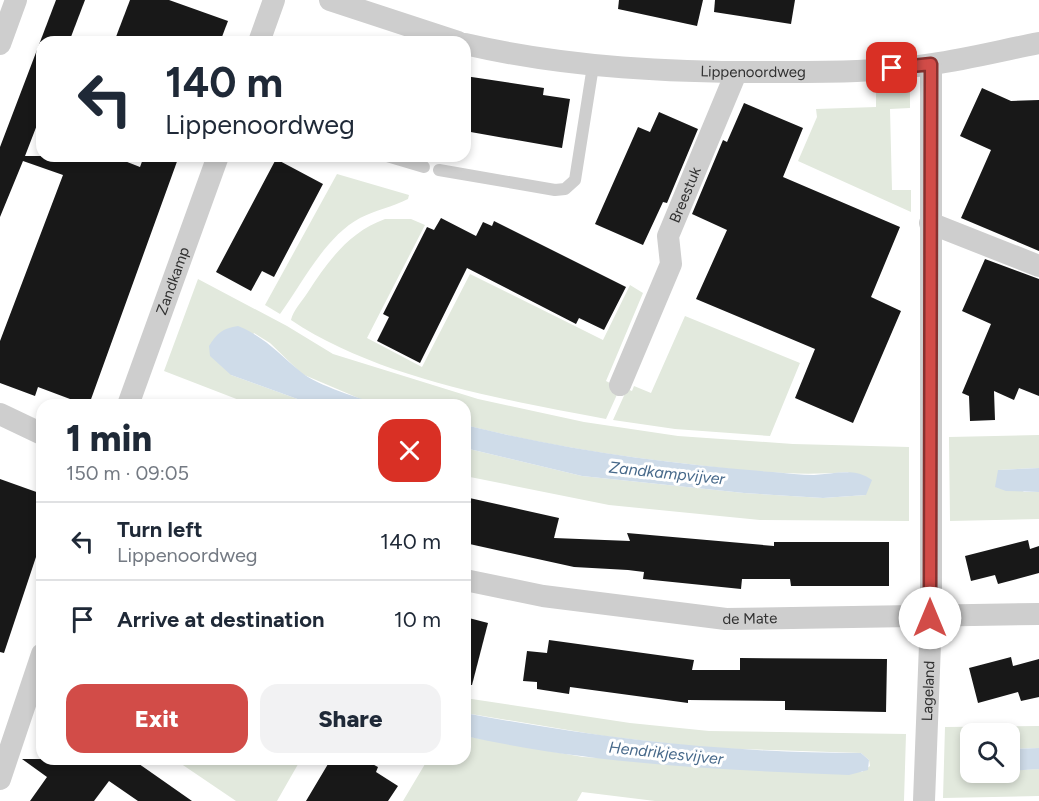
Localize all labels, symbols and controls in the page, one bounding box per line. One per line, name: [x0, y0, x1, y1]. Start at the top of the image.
pin: [866, 42, 917, 93]
icon: arrive: [875, 51, 908, 84]
text: 140 m: [165, 57, 283, 108]
icon: left: [66, 60, 144, 138]
street label: Lippenoordweg: [700, 62, 806, 81]
text: Lippenoordweg: [165, 108, 355, 141]
street label: Breestuk: [665, 164, 705, 226]
street label: Zandkamp: [152, 244, 193, 317]
text: 1 min: [66, 417, 152, 460]
button: close: [378, 419, 441, 482]
water label: Zandkampvijver: [608, 457, 726, 489]
text: 150 m · 09:05: [66, 461, 189, 485]
text: Turn left: [117, 516, 203, 543]
icon: left: [66, 525, 99, 558]
text: 140 m: [380, 528, 441, 555]
text: Lippenoordweg: [117, 543, 258, 567]
position arrow: [898, 586, 962, 650]
icon: arrive: [66, 603, 99, 636]
text: Arrive at destination: [117, 606, 325, 633]
text: 10 m: [394, 606, 441, 633]
street label: de Mate: [722, 609, 778, 628]
street label: Lageland: [918, 660, 938, 722]
button: Exit: [66, 684, 248, 753]
button: Share: [260, 684, 441, 753]
map controls: [960, 723, 1020, 783]
button: search: [960, 723, 1020, 783]
water label: Hendrikjesvijver: [608, 738, 725, 769]

